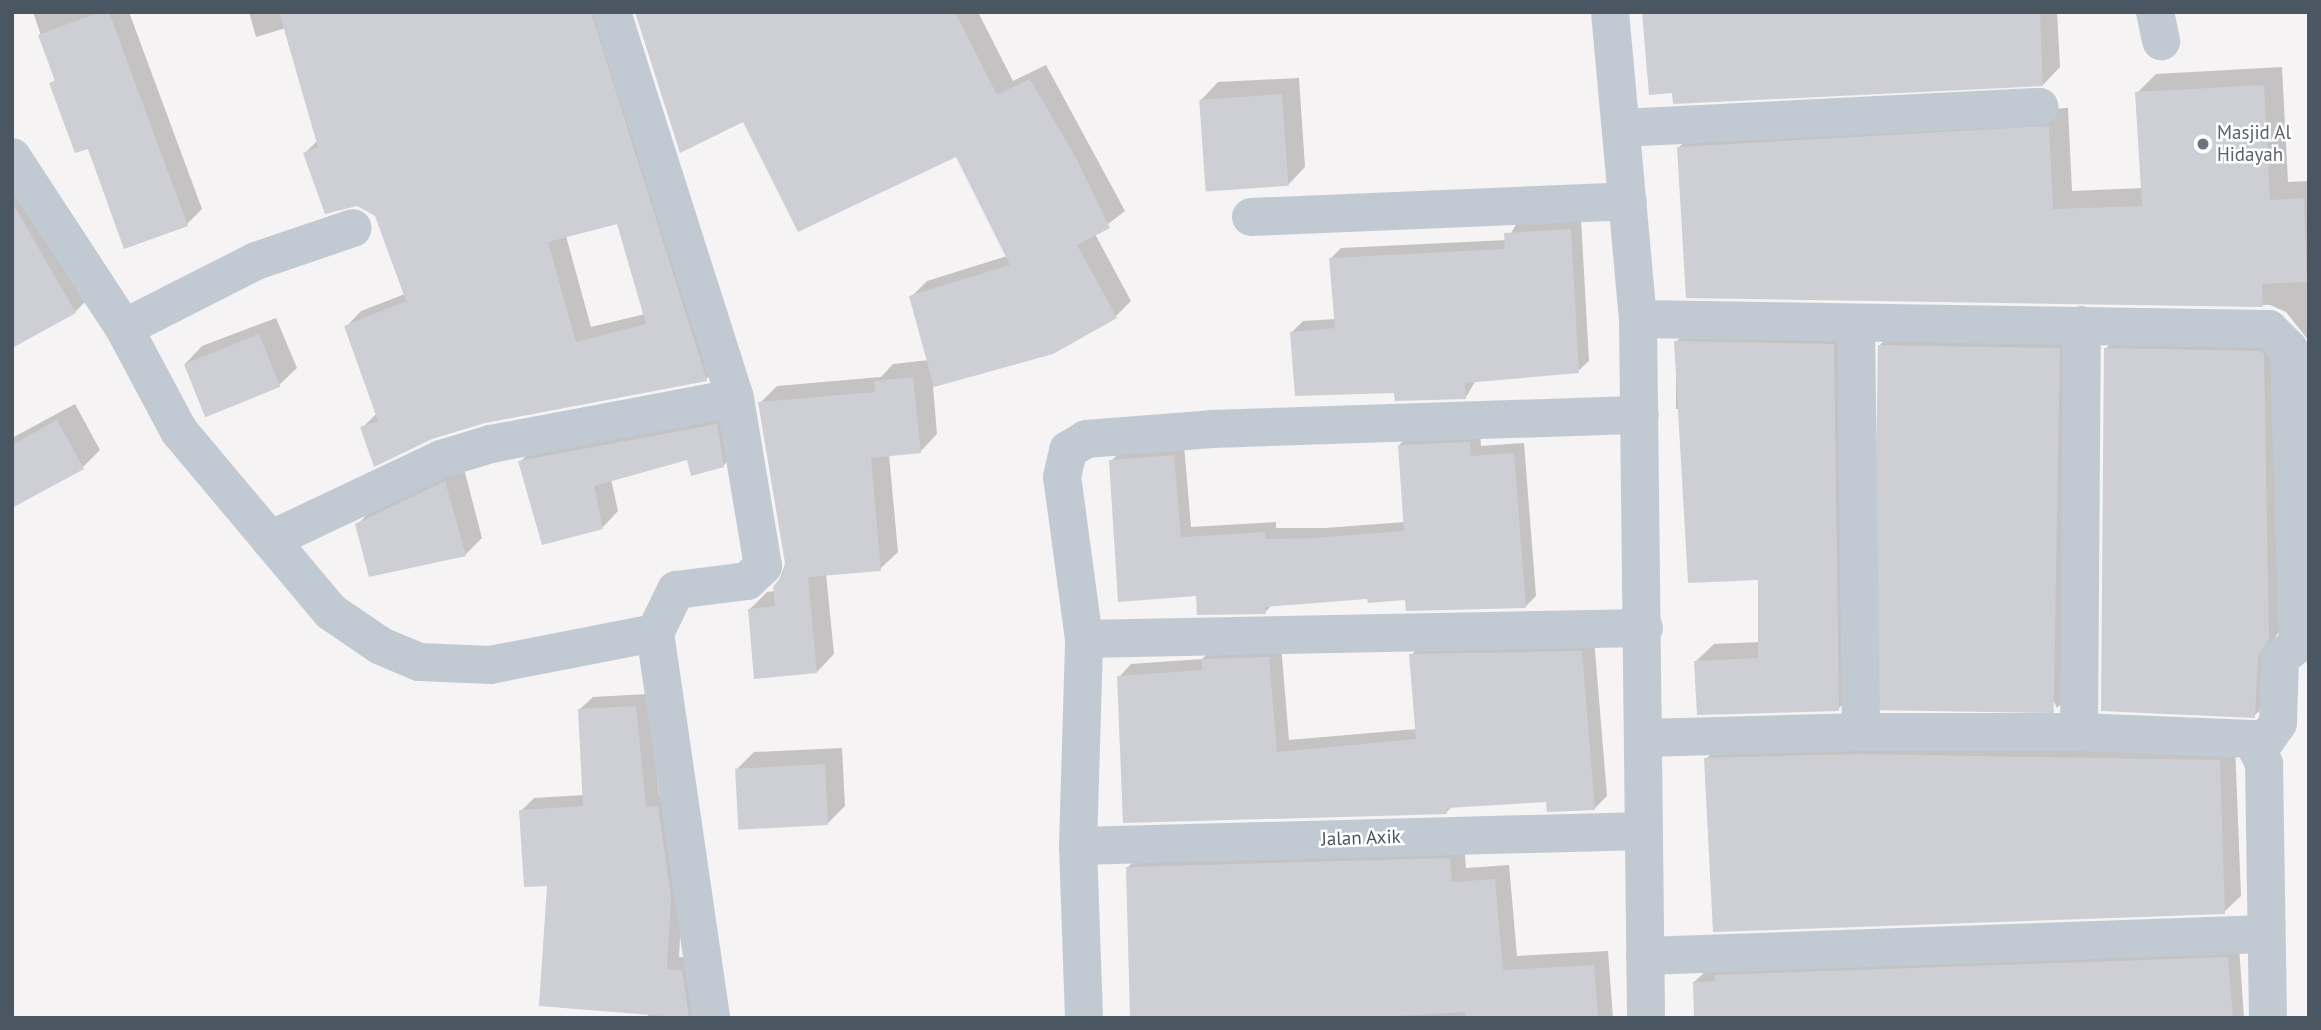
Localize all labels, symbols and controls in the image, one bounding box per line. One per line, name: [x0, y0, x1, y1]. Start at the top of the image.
place label: Masjid Al Hidayah: [2217, 122, 2292, 166]
marker: Masjid Al Hidayah: [2195, 136, 2211, 152]
street label: Jalan Axik: [1321, 825, 1401, 851]

